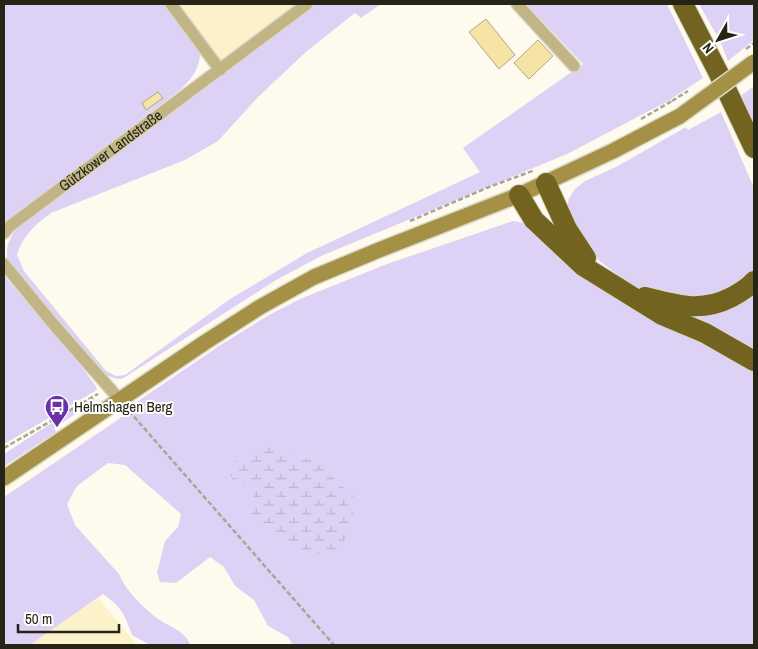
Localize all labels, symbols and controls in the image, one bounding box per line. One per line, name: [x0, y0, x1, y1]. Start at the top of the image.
north arrow: [693, 15, 743, 65]
text: N: [698, 39, 718, 57]
street label: Gützkower Landstraße: [54, 105, 167, 196]
bus stop icon: Helmshagen Berg: [44, 394, 70, 428]
place label: Helmshagen Berg: [74, 396, 173, 417]
scale bar: [18, 602, 119, 634]
text: 50 m: [25, 608, 52, 629]

